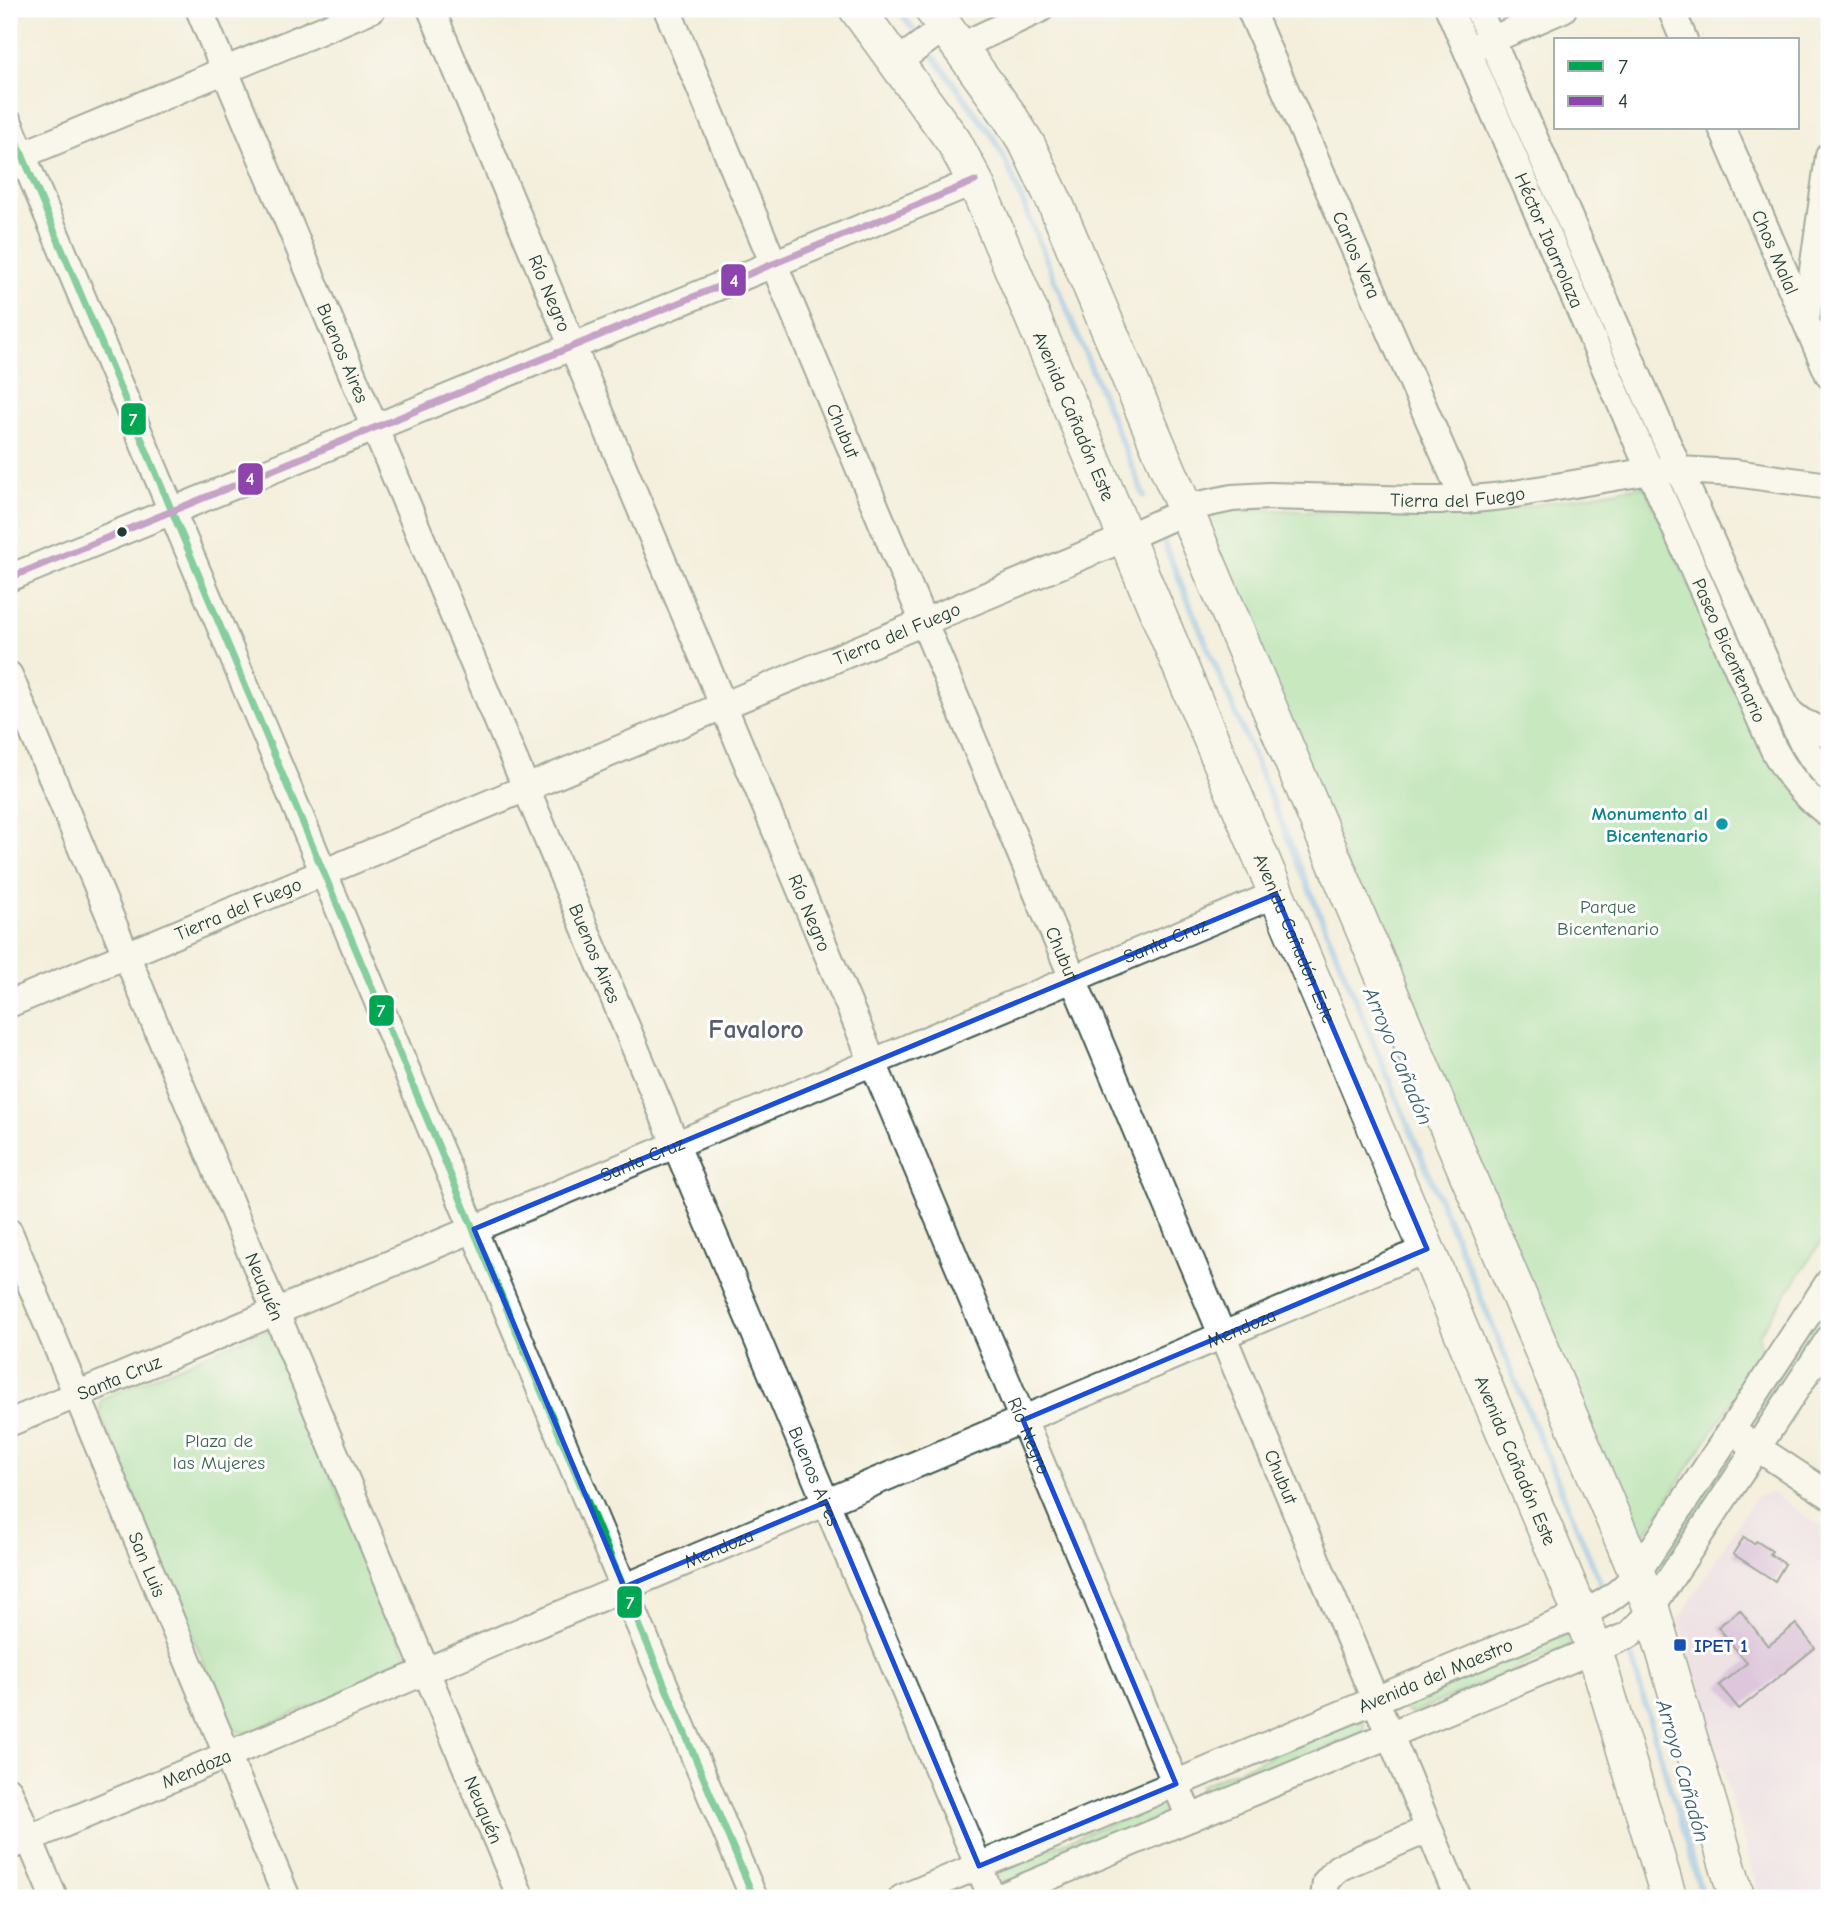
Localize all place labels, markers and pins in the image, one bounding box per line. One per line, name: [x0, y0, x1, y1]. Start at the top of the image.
unlabelled marker: [115, 525, 129, 539]
place label: Monumento al Bicentenario: [1591, 803, 1708, 847]
marker: Monumento al Bicentenario: [1714, 816, 1730, 832]
place label: IPET 1: [1694, 1635, 1748, 1657]
marker: IPET 1: [1672, 1637, 1688, 1653]

